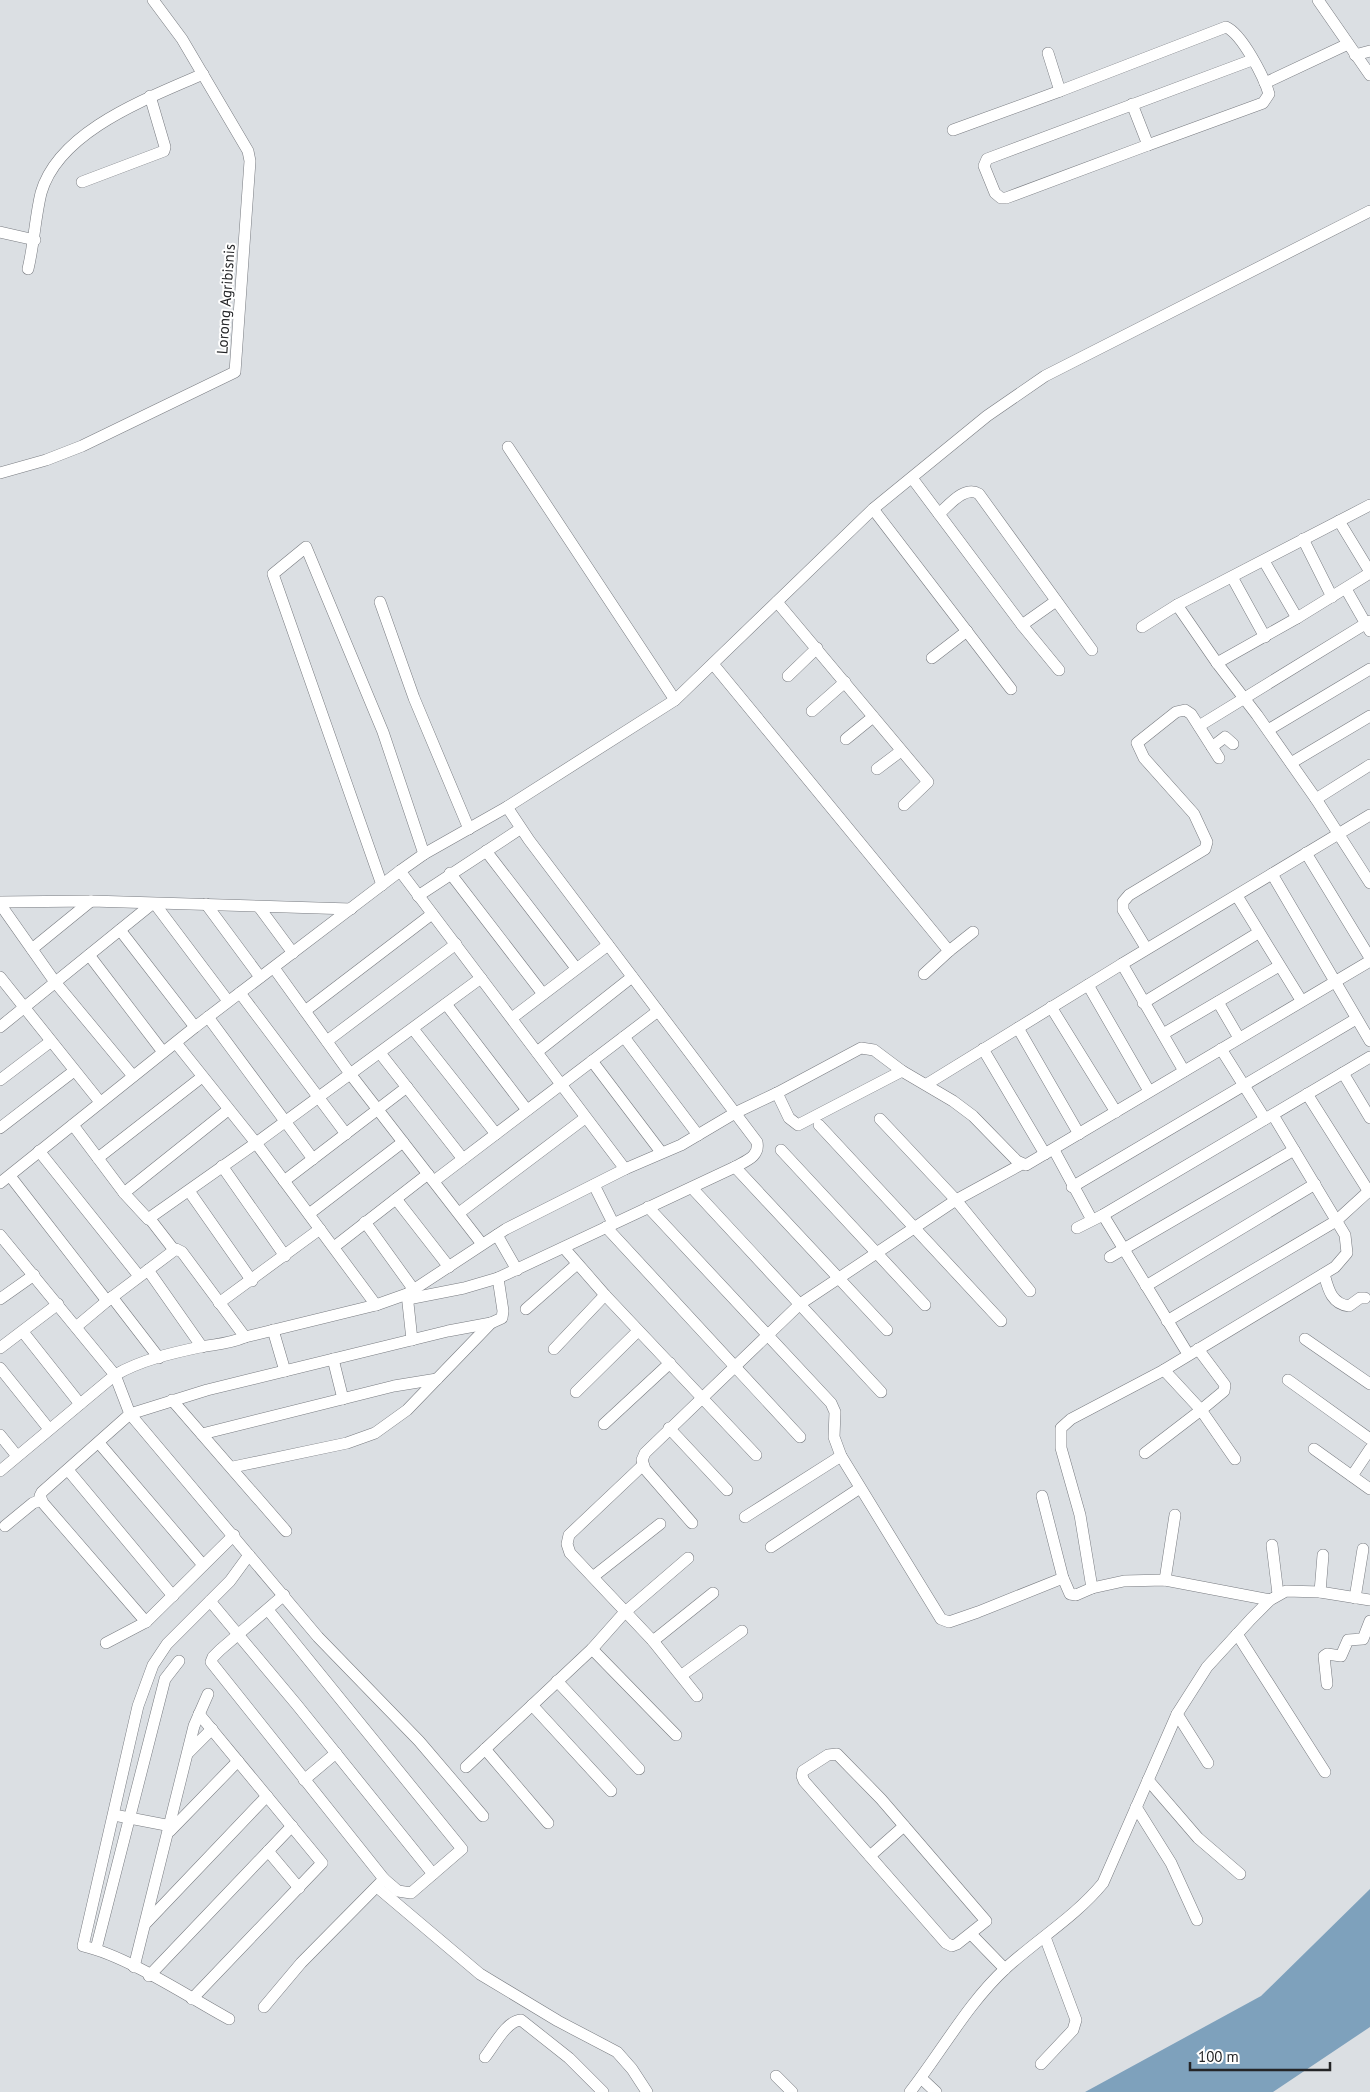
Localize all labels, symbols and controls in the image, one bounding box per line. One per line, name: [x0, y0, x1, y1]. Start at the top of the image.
street label: Lorong Agribisnis: [212, 243, 239, 355]
scale bar: [1190, 2040, 1330, 2072]
text: 100 m: [1198, 2047, 1239, 2066]

